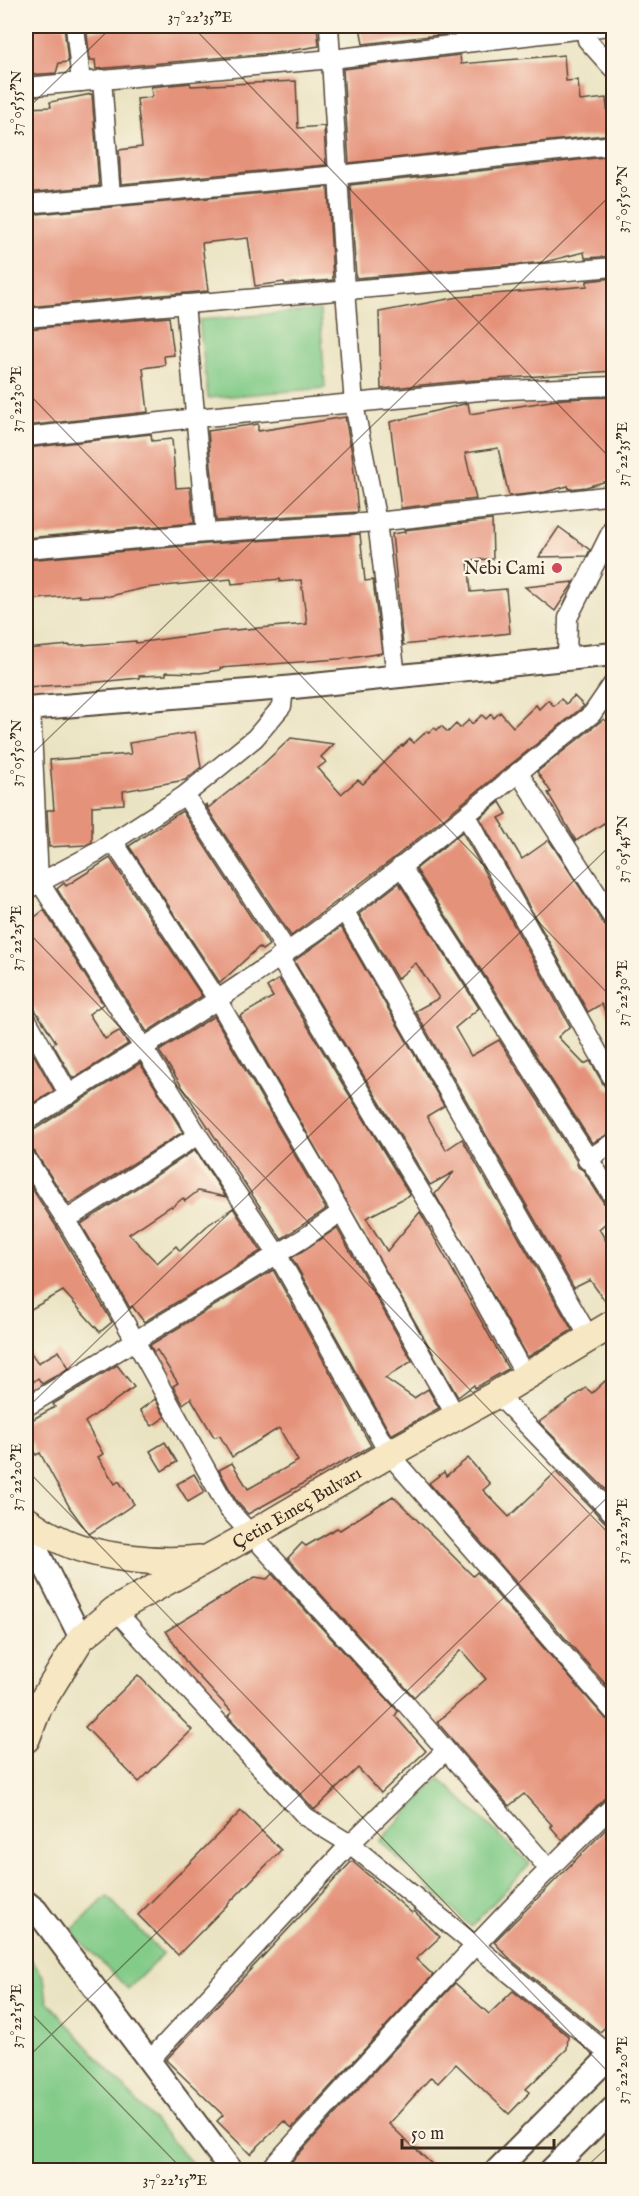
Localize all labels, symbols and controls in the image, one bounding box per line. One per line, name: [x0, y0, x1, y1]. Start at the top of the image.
text: 37°22'35"E: [168, 8, 232, 27]
text: 37°05'55"N: [7, 70, 26, 136]
text: 37°05'50"N: [613, 165, 632, 233]
text: 37°22'30"E: [7, 366, 26, 432]
text: 37°22'35"E: [613, 422, 632, 486]
place label: Nebi Cami: [464, 558, 545, 581]
marker: Nebi Cami: [550, 561, 564, 575]
text: 37°05'50"N: [7, 719, 26, 787]
text: 37°05'45"N: [613, 815, 632, 883]
text: 37°22'25"E: [7, 905, 26, 971]
text: 37°22'30"E: [613, 960, 632, 1026]
text: 37°22'20"E: [7, 1443, 26, 1511]
street label: Çetin Emeç Bulvarı: [229, 1462, 366, 1555]
text: 37°22'25"E: [613, 1498, 632, 1564]
text: 37°22'15"E: [7, 1984, 26, 2048]
text: 37°22'20"E: [613, 2036, 632, 2104]
scale bar: [402, 2112, 554, 2150]
text: 50 m: [411, 2123, 444, 2146]
text: 37°22'15"E: [143, 2171, 207, 2190]

